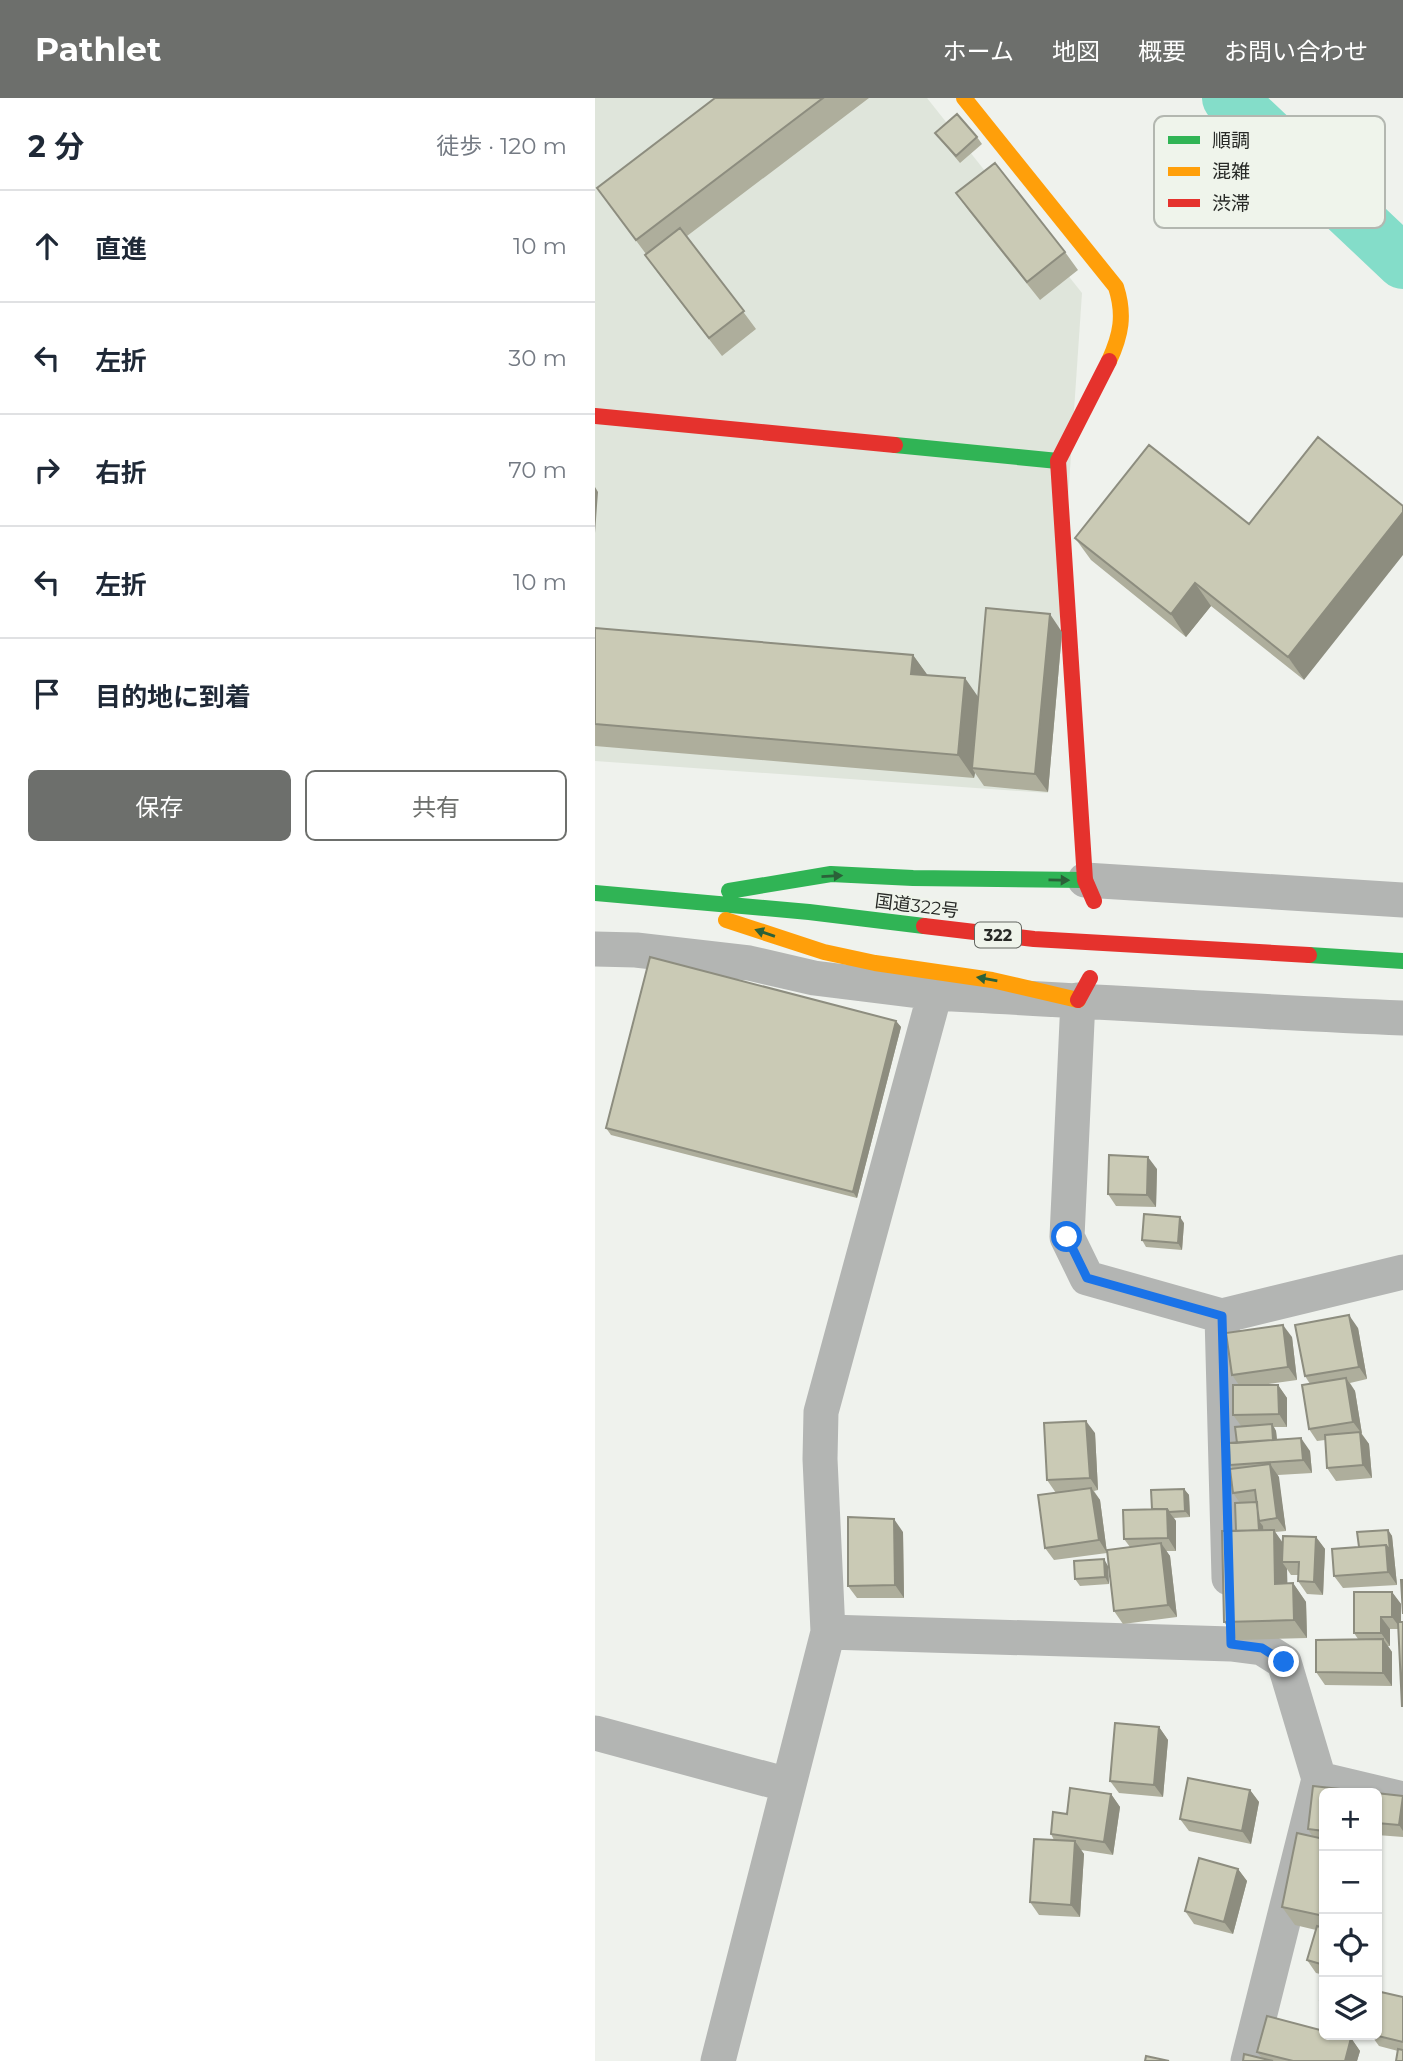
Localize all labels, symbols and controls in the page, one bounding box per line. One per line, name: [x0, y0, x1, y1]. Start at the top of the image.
text: Pathlet: [35, 29, 161, 69]
text: ホーム: [943, 37, 1014, 66]
text: 地図: [1052, 37, 1100, 66]
text: 概要: [1138, 37, 1186, 66]
text: お問い合わせ: [1224, 37, 1368, 66]
legend: [1154, 116, 1385, 228]
text: 2 分: [28, 128, 84, 165]
text: 順調: [1212, 129, 1250, 152]
text: 徒歩 · 120 m: [436, 132, 567, 160]
text: 混雑: [1212, 160, 1250, 183]
text: 渋滞: [1212, 192, 1250, 215]
icon: ahead: [28, 227, 66, 265]
text: 10 m: [513, 232, 567, 260]
text: 直進: [95, 233, 147, 265]
icon: left: [28, 339, 66, 377]
text: 30 m: [508, 344, 567, 372]
text: 左折: [95, 345, 147, 377]
icon: right: [28, 451, 66, 489]
text: 70 m: [508, 456, 567, 484]
text: 右折: [95, 457, 147, 489]
icon: left: [28, 563, 66, 601]
text: 10 m: [513, 568, 567, 596]
text: 左折: [95, 569, 147, 601]
icon: arrive: [28, 675, 66, 713]
text: 目的地に到着: [95, 681, 251, 713]
button: 保存: [28, 770, 291, 841]
button: 共有: [305, 770, 567, 841]
one-way arrow: [821, 870, 843, 881]
one-way arrow: [1049, 874, 1071, 886]
street label: 国道322号: [874, 890, 960, 922]
road number: 322: [975, 922, 1021, 948]
one-way arrow: [755, 927, 776, 938]
one-way arrow: [976, 974, 998, 985]
route start: [1051, 1221, 1082, 1252]
route end: [1268, 1646, 1299, 1677]
map controls: [1319, 1788, 1382, 2040]
button: +: [1319, 1788, 1382, 1851]
button: −: [1319, 1851, 1382, 1914]
button: locate: [1319, 1914, 1382, 1977]
button: layers: [1319, 1977, 1382, 2040]

